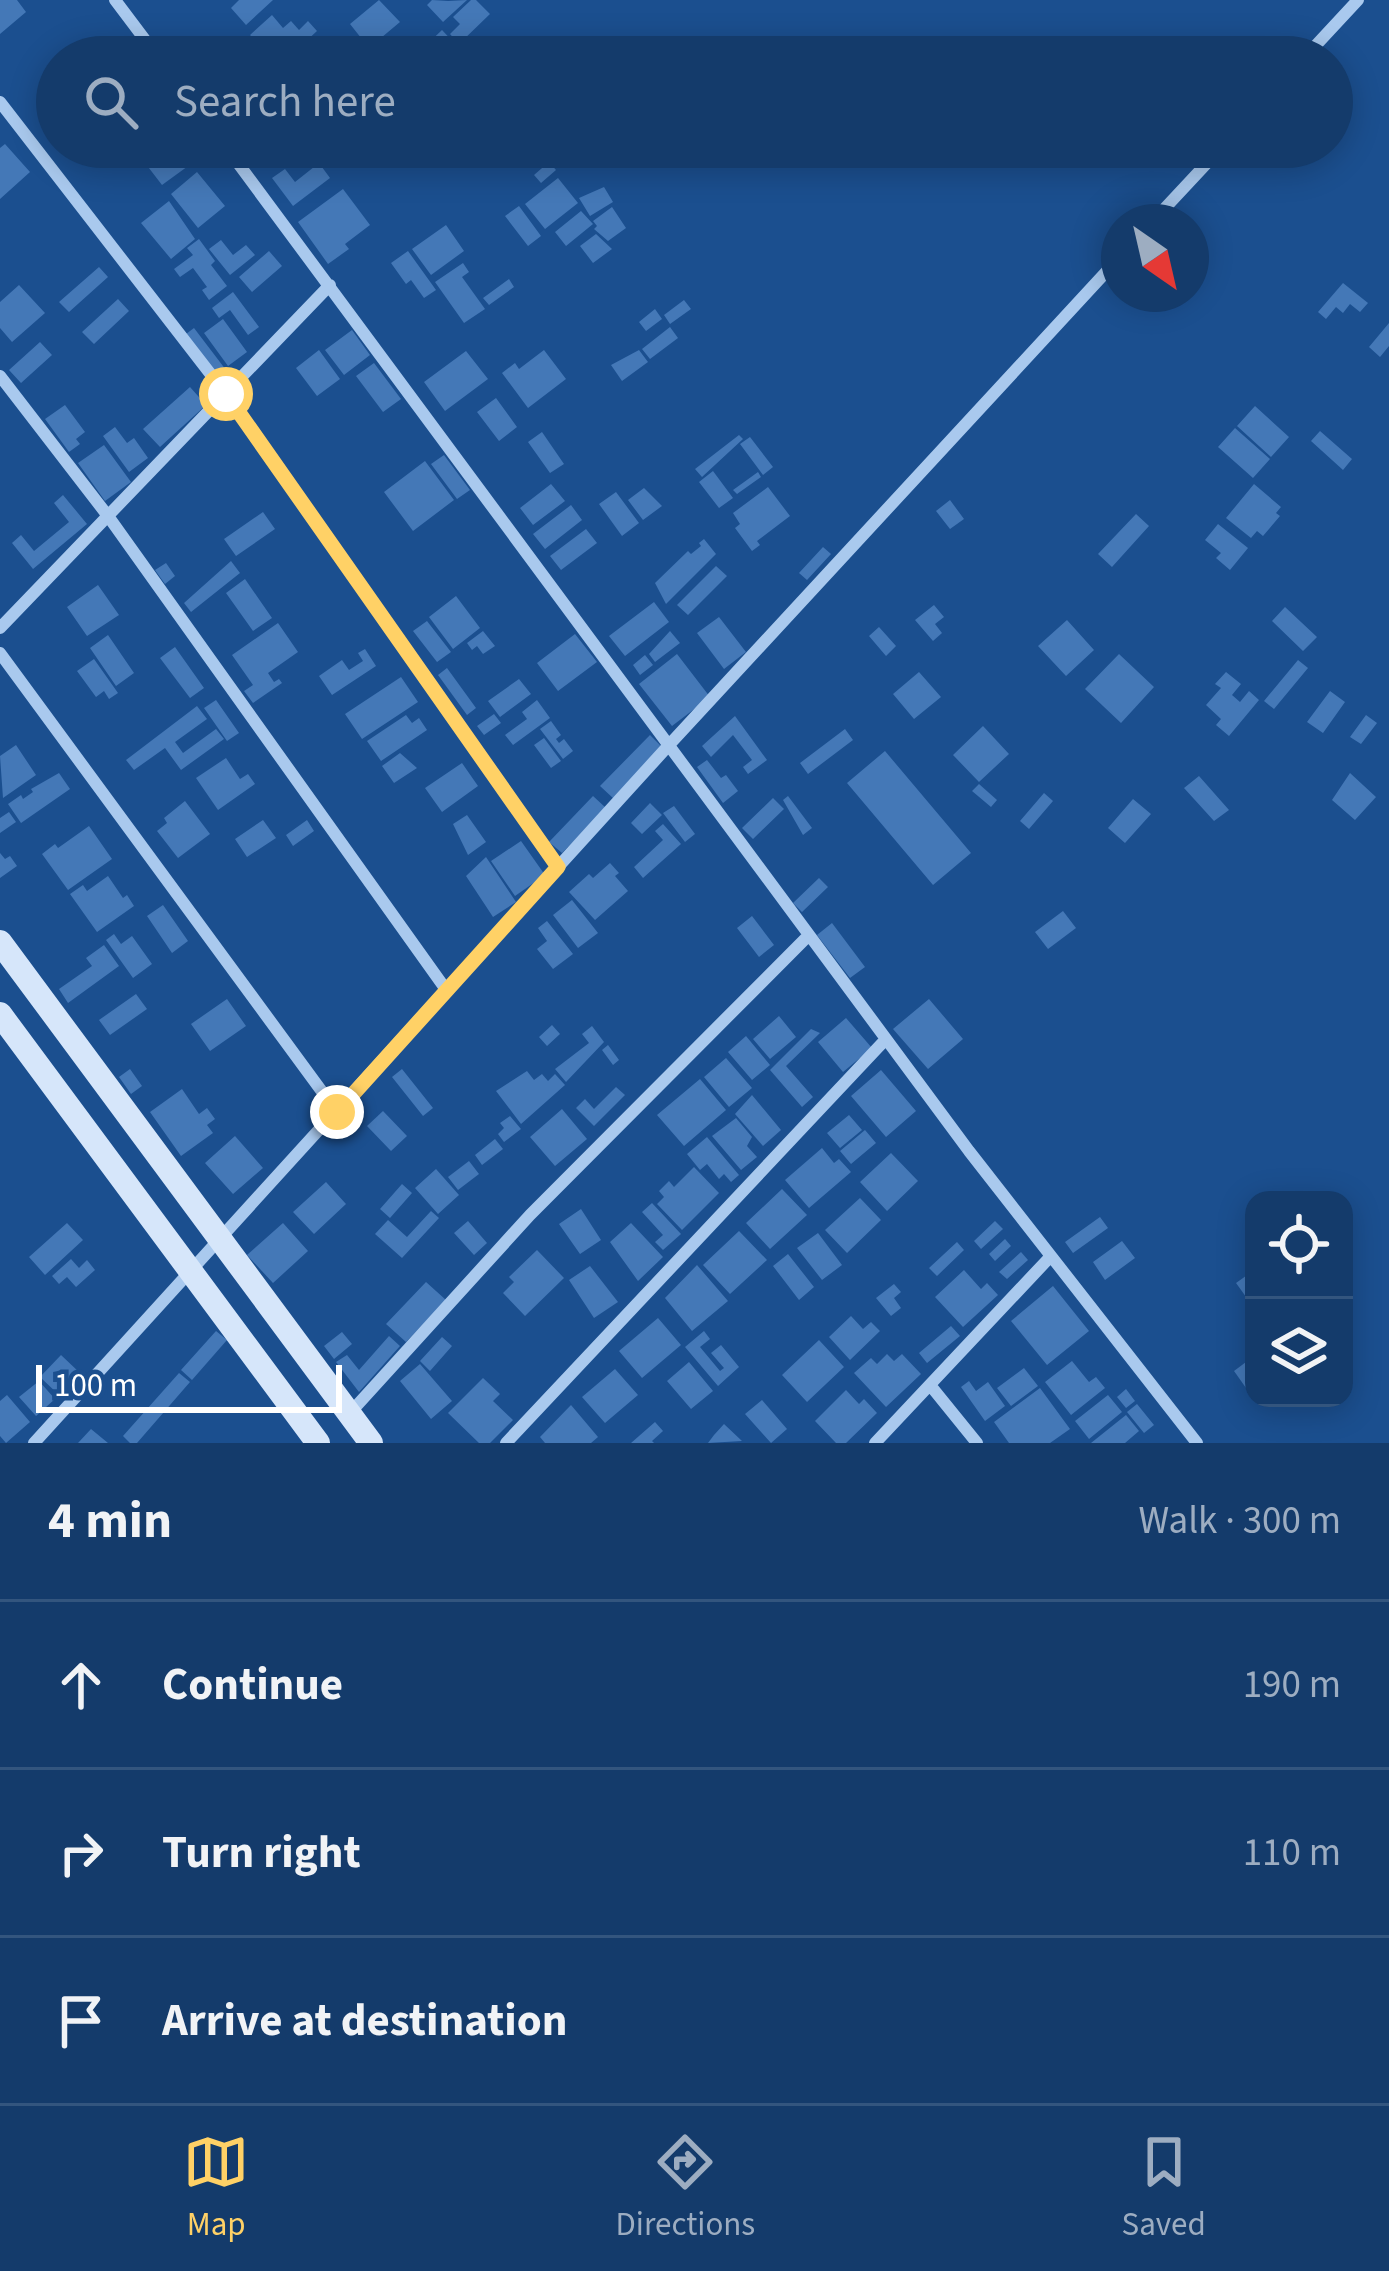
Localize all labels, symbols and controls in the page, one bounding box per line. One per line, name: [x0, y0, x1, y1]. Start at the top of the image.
search box: [36, 36, 1353, 168]
icon: search: [78, 69, 144, 135]
text: Search here: [174, 70, 396, 134]
north arrow: [1101, 204, 1209, 312]
route start: [199, 367, 253, 421]
route end: [310, 1085, 364, 1139]
map controls: [1245, 1191, 1353, 1407]
button: locate: [1245, 1191, 1353, 1299]
button: layers: [1245, 1299, 1353, 1407]
scale bar: [36, 1359, 342, 1412]
text: 100 m: [54, 1362, 137, 1409]
text: 4 min: [48, 1485, 172, 1557]
text: Walk · 300 m: [1138, 1493, 1341, 1549]
icon: ahead: [48, 1652, 114, 1718]
text: Continue: [162, 1653, 343, 1717]
text: 190 m: [1243, 1657, 1341, 1713]
icon: right: [48, 1820, 114, 1886]
text: Turn right: [162, 1821, 361, 1885]
text: 110 m: [1243, 1825, 1341, 1881]
icon: arrive: [48, 1988, 114, 2054]
text: Arrive at destination: [162, 1989, 567, 2053]
tab: Map: [183, 2129, 249, 2248]
tab: Directions: [616, 2129, 755, 2248]
tab: Saved: [1122, 2129, 1206, 2248]

